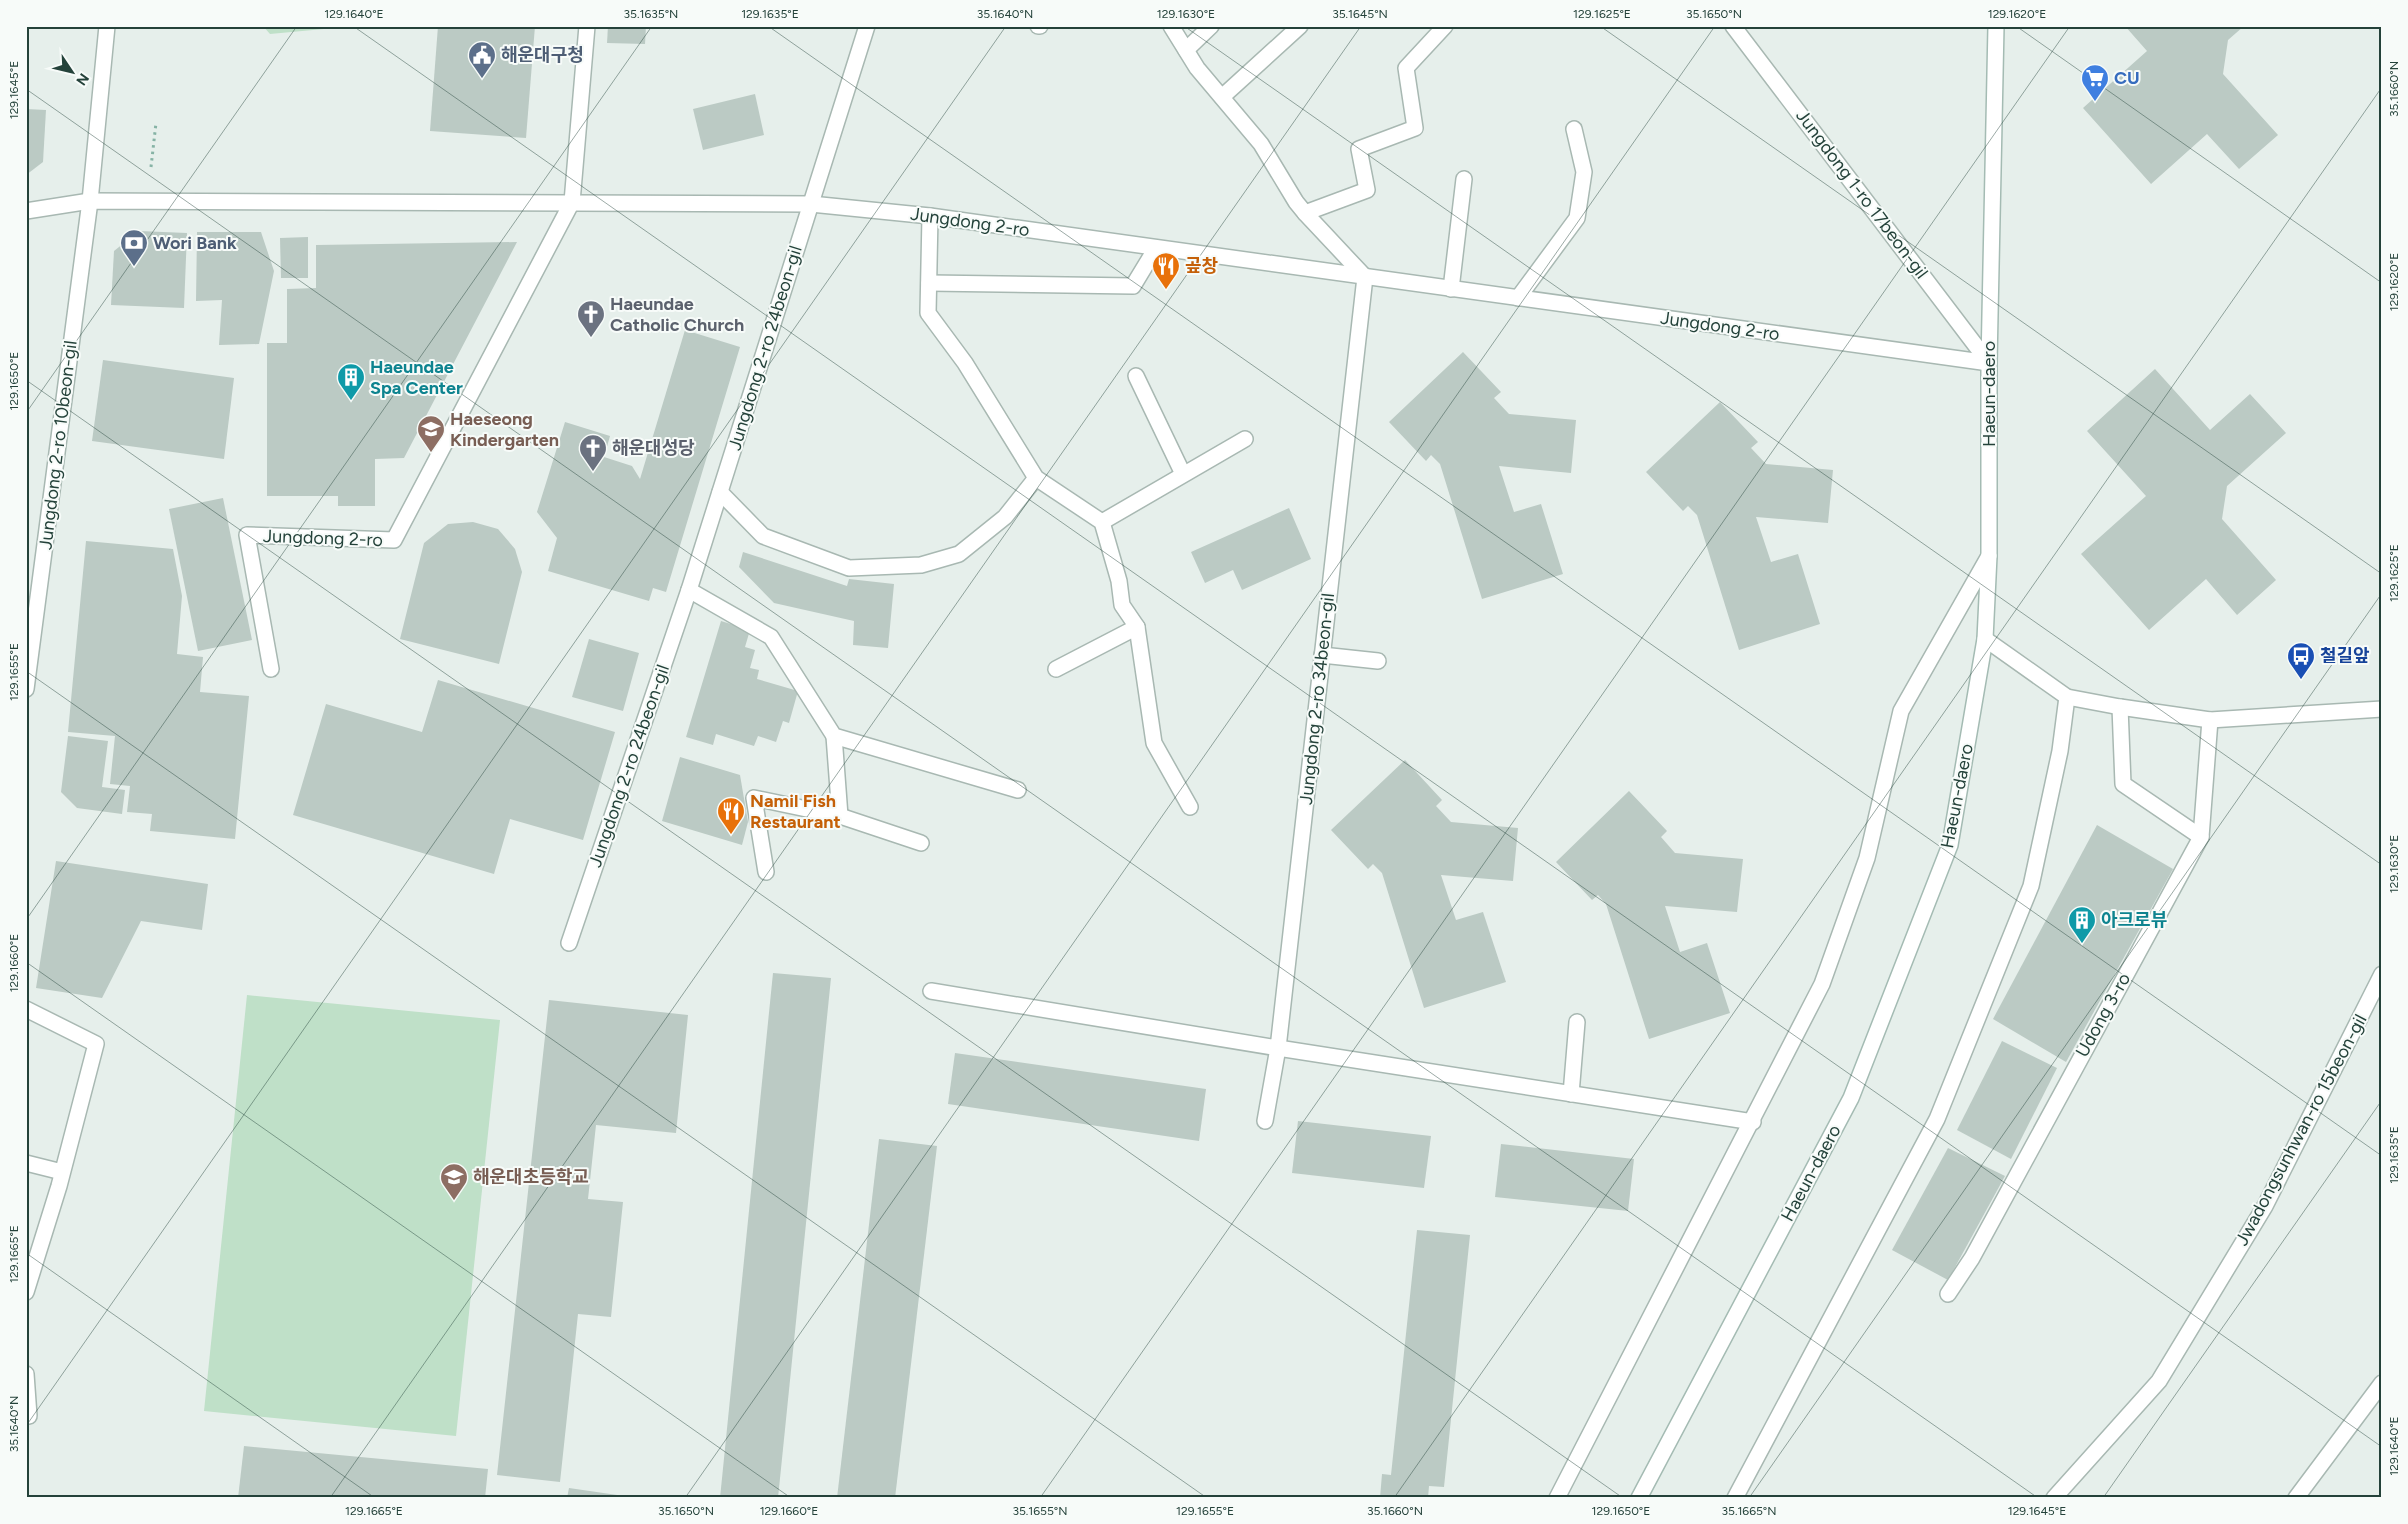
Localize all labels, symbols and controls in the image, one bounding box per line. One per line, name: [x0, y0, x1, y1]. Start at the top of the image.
text: 129.1640°E: [324, 7, 384, 21]
text: 35.1635°N: [624, 7, 678, 21]
text: 129.1635°E: [741, 7, 799, 21]
text: 35.1640°N: [977, 7, 1033, 21]
text: 129.1630°E: [1157, 7, 1215, 21]
text: 35.1645°N: [1332, 7, 1388, 21]
text: 129.1625°E: [1573, 7, 1631, 21]
text: 35.1650°N: [1686, 7, 1742, 21]
text: 129.1620°E: [1988, 7, 2046, 21]
public building icon: 해운대구청: [467, 40, 497, 79]
place label: 해운대구청: [501, 44, 584, 66]
north arrow: [48, 48, 98, 98]
text: 129.1645°E: [7, 61, 21, 119]
text: 35.1660°N: [2387, 61, 2401, 117]
supermarket icon: CU: [2080, 63, 2110, 102]
place label: CU: [2114, 67, 2140, 89]
text: N: [72, 70, 92, 88]
street label: Jungdong 1-ro 17beon-gil: [1791, 105, 1933, 283]
street label: Jungdong 2-ro: [909, 203, 1031, 241]
bank icon: Wori Bank: [119, 228, 149, 267]
place label: Wori Bank: [153, 232, 237, 254]
street label: Jungdong 2-ro 24beon-gil: [723, 243, 807, 453]
restaurant icon: 곺창: [1151, 251, 1181, 290]
text: 129.1620°E: [2387, 253, 2401, 311]
place label: 곺창: [1185, 255, 1219, 277]
place label: Haeundae Catholic Church: [610, 293, 744, 336]
church icon: Haeundae Catholic Church: [576, 299, 606, 338]
street label: Jungdong 2-ro: [1659, 307, 1781, 345]
street label: Jungdong 2-ro 10beon-gil: [34, 339, 82, 551]
street label: Haeun-daero: [1978, 341, 2000, 447]
text: 129.1650°E: [7, 352, 21, 410]
place label: Haeundae Spa Center: [370, 356, 463, 399]
building icon: Haeundae Spa Center: [336, 362, 366, 401]
place label: Haeseong Kindergarten: [450, 408, 559, 451]
school or university icon: Haeseong Kindergarten: [416, 414, 446, 453]
church icon: 해운대성당: [578, 433, 608, 472]
place label: 해운대성당: [612, 437, 695, 459]
street label: Jungdong 2-ro: [263, 525, 383, 551]
text: 129.1625°E: [2387, 544, 2401, 602]
street label: Jungdong 2-ro 34beon-gil: [1295, 592, 1339, 806]
bus stop icon: 철길앞: [2286, 641, 2316, 680]
text: 129.1655°E: [7, 643, 21, 701]
place label: 철길앞: [2320, 645, 2370, 667]
street label: Jungdong 2-ro 24beon-gil: [584, 662, 674, 870]
street label: Haeun-daero: [1936, 742, 1978, 850]
place label: Namil Fish Restaurant: [750, 790, 841, 833]
restaurant icon: Namil Fish Restaurant: [716, 796, 746, 835]
text: 129.1630°E: [2387, 835, 2401, 893]
building icon: 아크로뷰: [2067, 905, 2097, 944]
place label: 아크로뷰: [2101, 909, 2167, 931]
text: 129.1660°E: [7, 934, 21, 992]
street label: Udong 3-ro: [2071, 969, 2135, 1061]
street label: Jwadongsunhwan-ro 15beon-gil: [2231, 1011, 2371, 1249]
street label: Haeun-daero: [1776, 1121, 1846, 1225]
text: 129.1635°E: [2387, 1126, 2401, 1184]
school or university icon: 해운대초등학교: [439, 1162, 469, 1201]
place label: 해운대초등학교: [473, 1166, 589, 1188]
text: 129.1665°E: [7, 1225, 21, 1283]
text: 35.1640°N: [7, 1396, 21, 1452]
text: 129.1640°E: [2387, 1416, 2401, 1476]
text: 129.1665°E: [345, 1504, 403, 1518]
text: 35.1650°N: [658, 1504, 714, 1518]
text: 129.1660°E: [760, 1504, 818, 1518]
text: 35.1655°N: [1012, 1504, 1068, 1518]
text: 129.1655°E: [1176, 1504, 1234, 1518]
text: 35.1660°N: [1367, 1504, 1423, 1518]
text: 129.1650°E: [1592, 1504, 1650, 1518]
text: 35.1665°N: [1721, 1504, 1777, 1518]
text: 129.1645°E: [2008, 1504, 2066, 1518]

